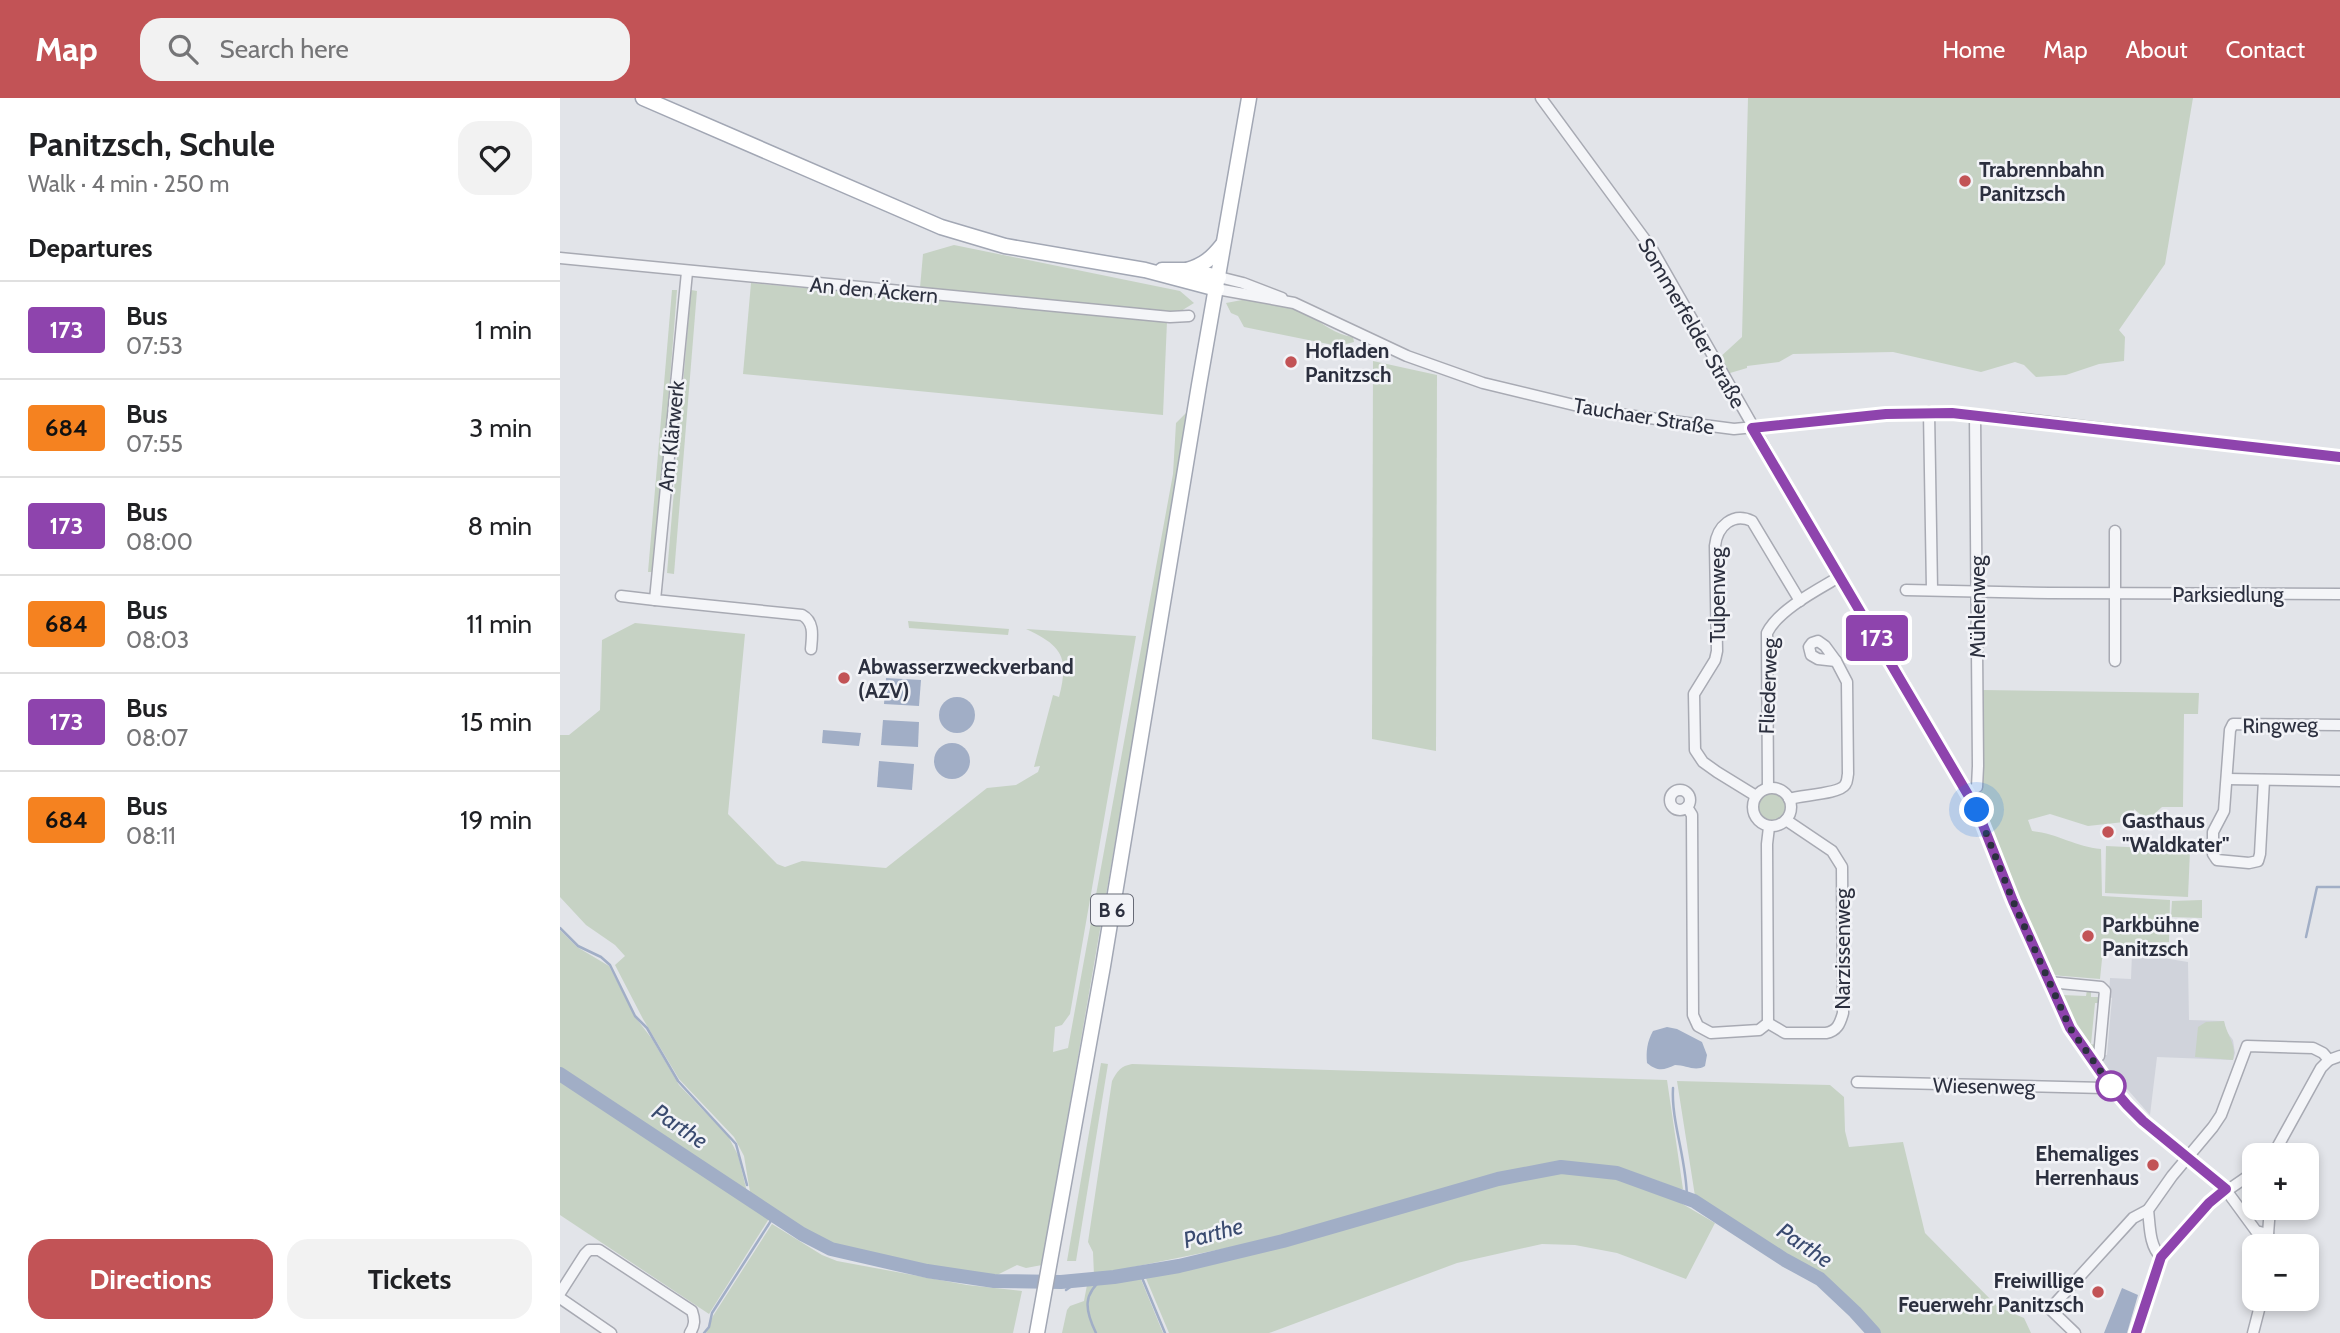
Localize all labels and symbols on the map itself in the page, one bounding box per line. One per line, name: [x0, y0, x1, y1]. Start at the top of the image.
place label: Trabrennbahn Panitzsch: [1979, 157, 2105, 206]
marker: Trabrennbahn Panitzsch: [1957, 173, 1973, 189]
street label: Sommerfelder Straße: [1633, 233, 1751, 413]
street label: An den Äckern: [809, 272, 939, 308]
place label: Hofladen Panitzsch: [1305, 338, 1391, 387]
marker: Hofladen Panitzsch: [1283, 354, 1299, 370]
street label: Am Klärwerk: [653, 379, 689, 493]
street label: Tauchaer Straße: [1572, 393, 1717, 440]
street label: Tulpenweg: [1705, 547, 1730, 643]
street label: Mühlenweg: [1965, 555, 1990, 658]
street label: Parksiedlung: [2172, 582, 2284, 607]
line badge: 173: [1837, 615, 1917, 661]
street label: Fliederweg: [1754, 637, 1782, 735]
place label: Abwasserzweckverband (AZV): [858, 654, 1074, 703]
marker: Abwasserzweckverband (AZV): [836, 670, 852, 686]
street label: Ringweg: [2242, 712, 2318, 738]
your location: [1959, 792, 1994, 827]
place label: Gasthaus "Waldkater": [2122, 808, 2230, 857]
marker: Gasthaus "Waldkater": [2100, 824, 2116, 840]
street label: Narzissenweg: [1830, 888, 1855, 1010]
road number: B 6: [1091, 894, 1133, 926]
place label: Parkbühne Panitzsch: [2102, 912, 2200, 961]
marker: Parkbühne Panitzsch: [2080, 928, 2096, 944]
unlabelled marker: [2096, 1071, 2126, 1101]
street label: Wiesenweg: [1933, 1073, 2036, 1099]
water label: Parthe: [647, 1097, 713, 1155]
place label: Ehemaliges Herrenhaus: [2035, 1141, 2139, 1190]
marker: Ehemaliges Herrenhaus: [2145, 1157, 2161, 1173]
water label: Parthe: [1180, 1212, 1246, 1254]
water label: Parthe: [1772, 1216, 1838, 1274]
place label: Freiwillige Feuerwehr Panitzsch: [1898, 1268, 2084, 1317]
marker: Freiwillige Feuerwehr Panitzsch: [2090, 1284, 2106, 1300]

